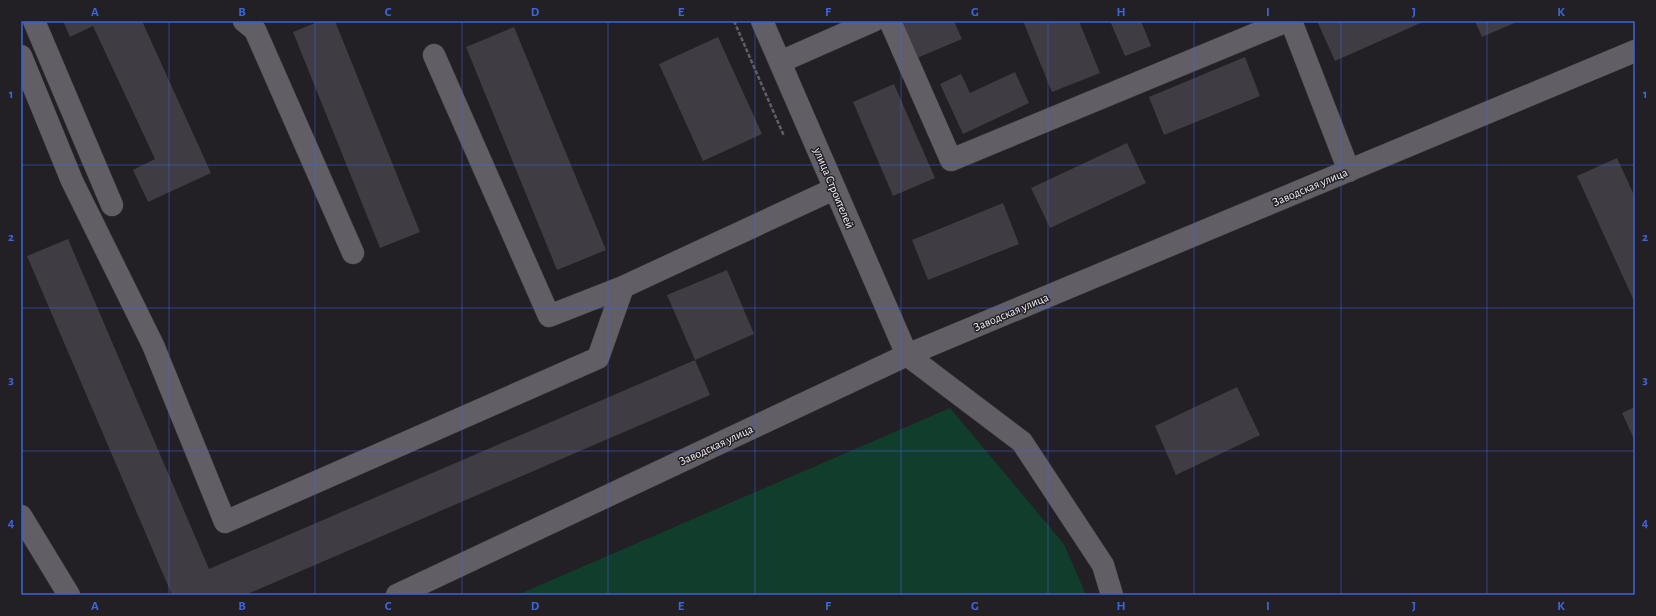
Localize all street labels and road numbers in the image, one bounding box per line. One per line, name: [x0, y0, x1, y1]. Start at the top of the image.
street label: улица Строителей: [810, 145, 856, 231]
street label: Заводская улица: [1271, 166, 1350, 209]
street label: Заводская улица: [972, 291, 1051, 334]
street label: Заводская улица: [677, 422, 756, 468]

